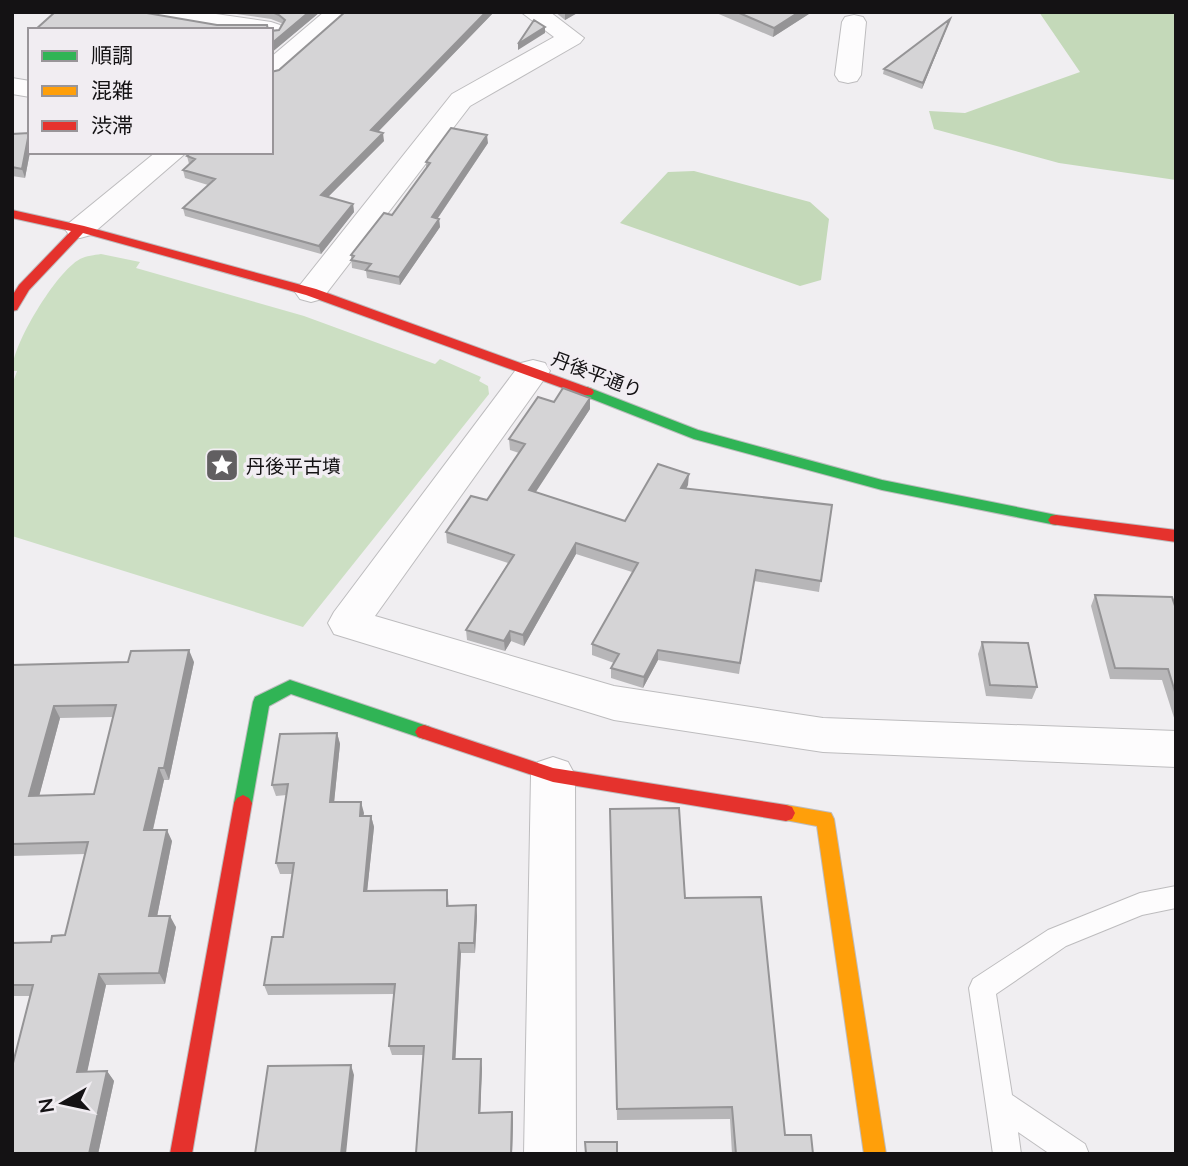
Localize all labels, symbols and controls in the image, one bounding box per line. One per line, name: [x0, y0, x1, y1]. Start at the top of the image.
legend: [28, 28, 273, 154]
text: 順調: [91, 42, 133, 67]
text: 混雑: [91, 77, 133, 102]
text: 渋滞: [91, 112, 133, 137]
street label: 丹後平通り: [549, 346, 645, 402]
place icon: 丹後平古墳: [203, 446, 241, 484]
place label: 丹後平古墳: [246, 454, 341, 477]
north arrow: [28, 1068, 98, 1138]
text: N: [33, 1097, 58, 1115]

